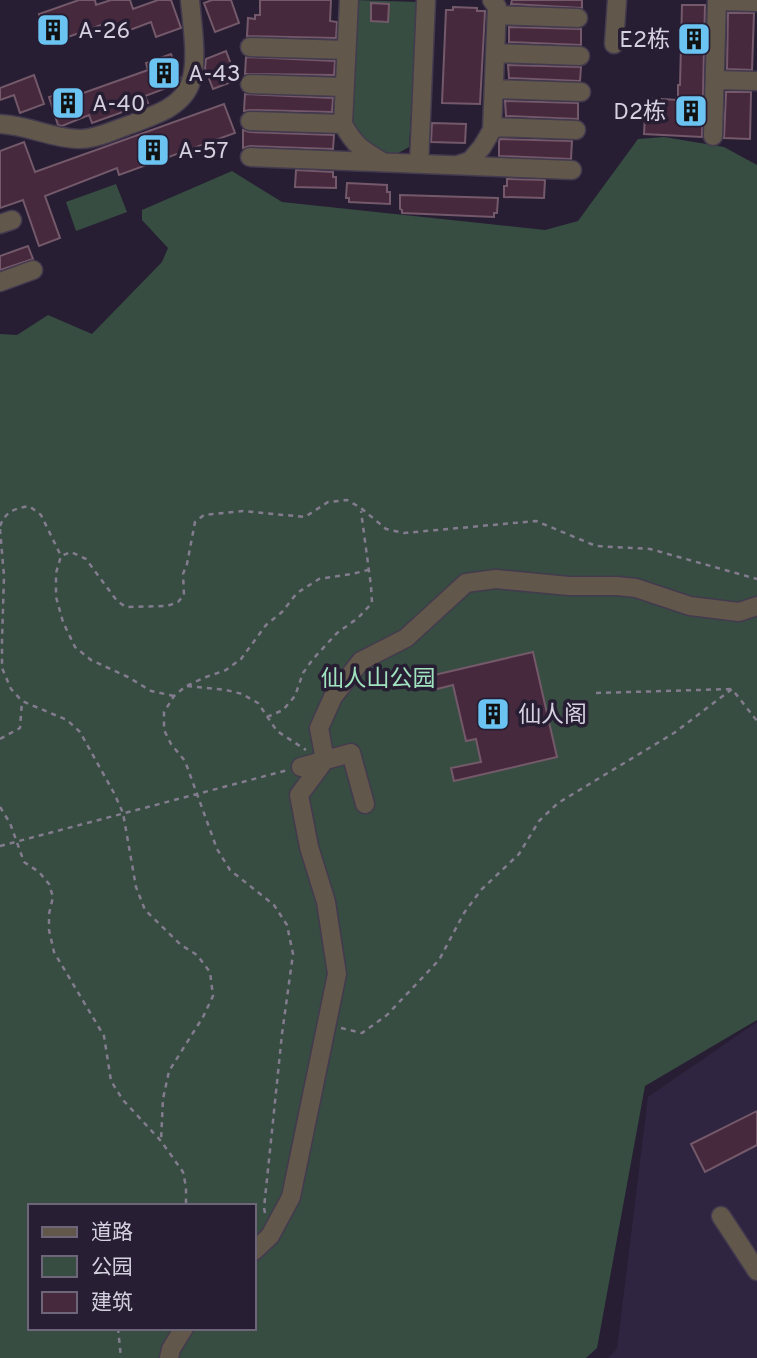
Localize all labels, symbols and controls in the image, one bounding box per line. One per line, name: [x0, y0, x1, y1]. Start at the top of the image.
building icon: A-26: [34, 11, 72, 49]
place label: A-26: [78, 18, 130, 47]
building icon: E2栋: [675, 20, 713, 58]
place label: E2栋: [619, 27, 670, 56]
building icon: A-43: [145, 54, 183, 92]
place label: A-43: [188, 61, 241, 90]
building icon: A-40: [49, 84, 87, 122]
place label: A-40: [92, 91, 146, 120]
building icon: D2栋: [672, 92, 710, 130]
place label: D2栋: [613, 99, 666, 128]
building icon: A-57: [134, 131, 172, 169]
place label: A-57: [178, 138, 229, 167]
park label: 仙人山公园: [321, 666, 436, 695]
building icon: 仙人阁: [474, 695, 512, 733]
place label: 仙人阁: [518, 702, 587, 731]
legend: [28, 1204, 256, 1330]
text: 道路: [91, 1220, 133, 1247]
text: 公园: [91, 1255, 133, 1282]
text: 建筑: [91, 1290, 133, 1317]

